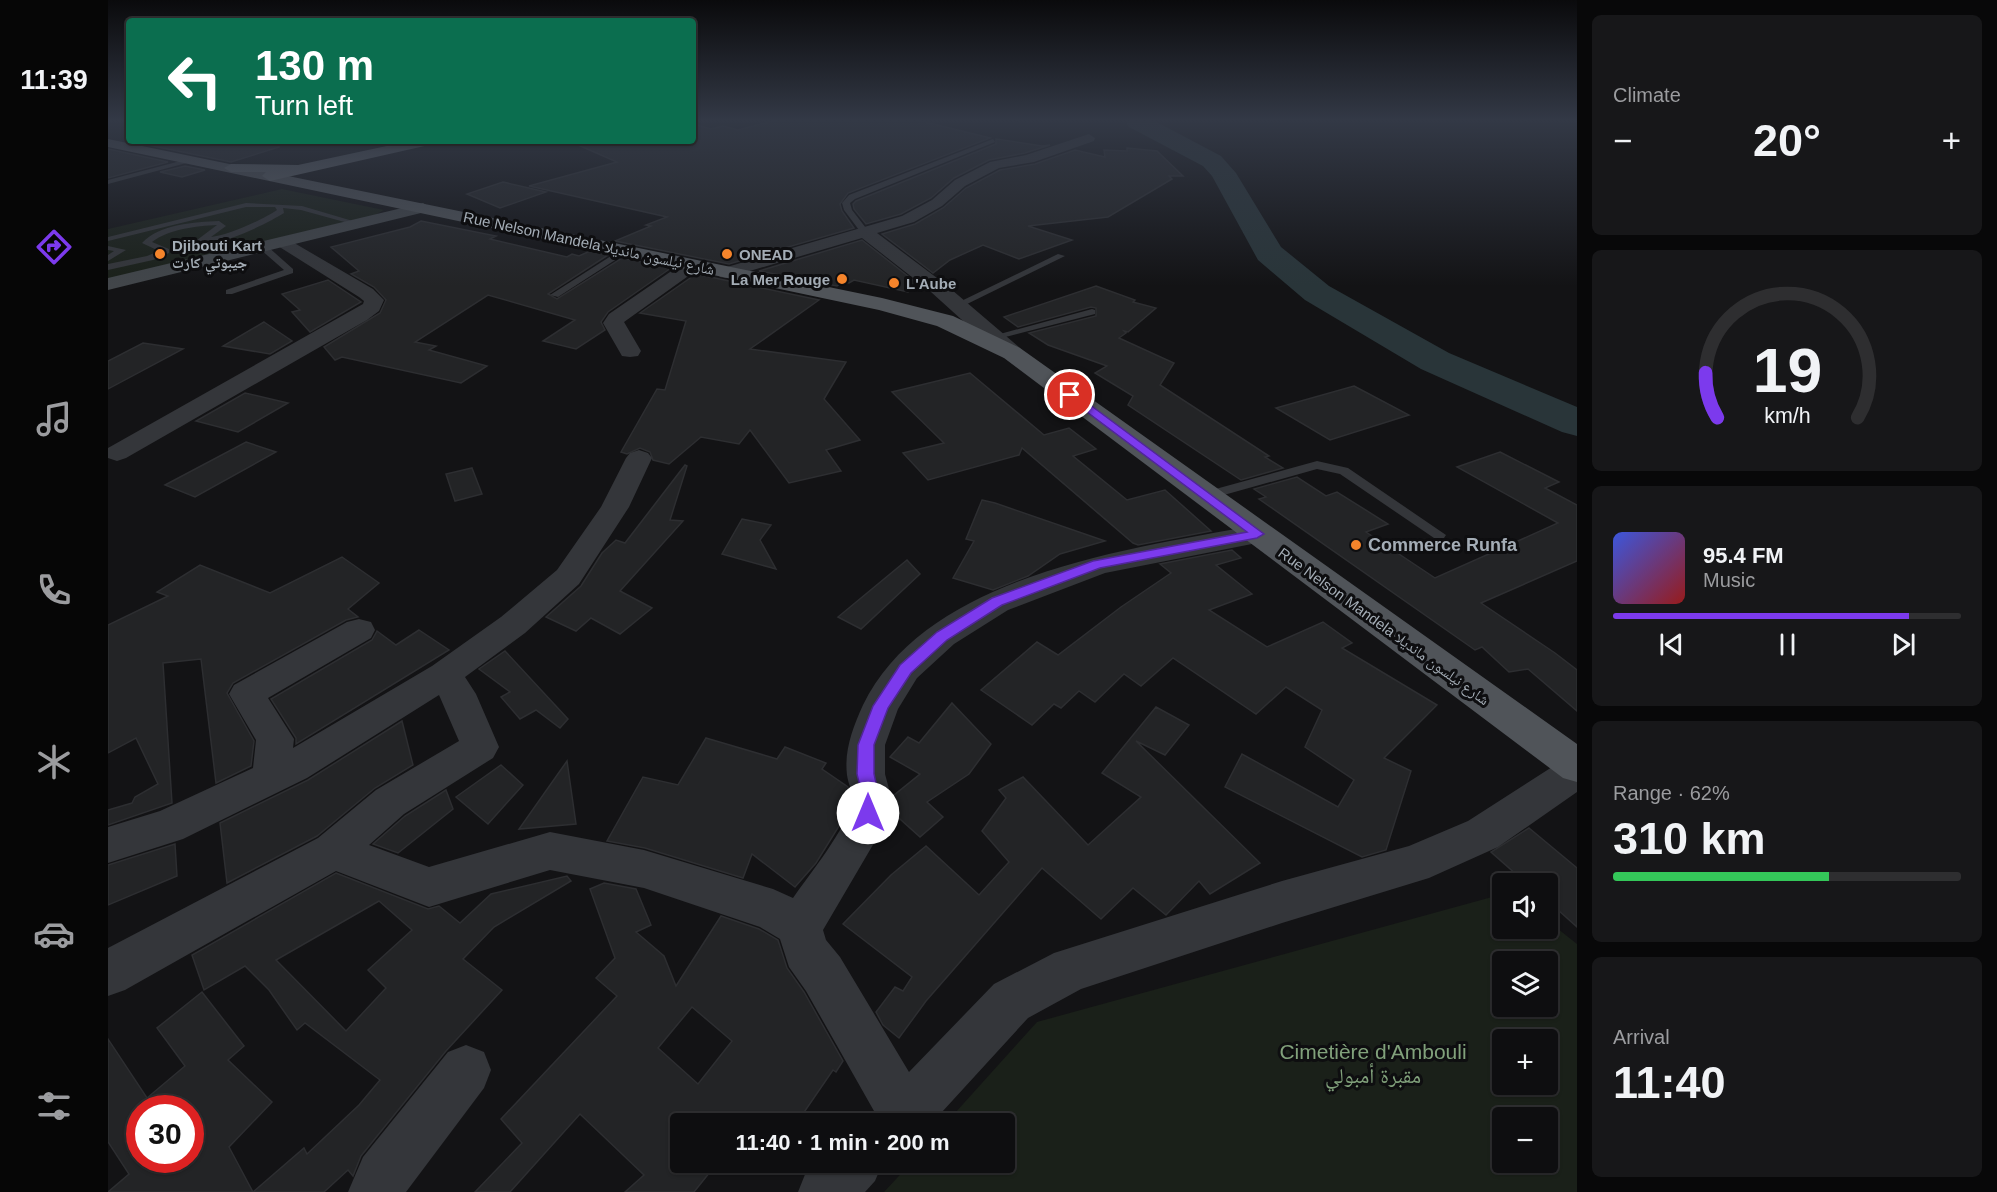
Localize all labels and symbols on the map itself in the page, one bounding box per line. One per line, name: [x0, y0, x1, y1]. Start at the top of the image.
street label: Rue Nelson Mandela شارع نيلسون مانديلا: [461, 208, 716, 280]
place label: Djibouti Kart جيبوتي كارت: [172, 237, 262, 274]
place label: ONEAD: [739, 246, 793, 263]
marker: Djibouti Kart جيبوتي كارت: [153, 247, 167, 261]
marker: ONEAD: [720, 247, 734, 261]
place label: La Mer Rouge: [731, 271, 830, 288]
marker: La Mer Rouge: [835, 272, 849, 286]
place label: L'Aube: [906, 275, 956, 292]
marker: L'Aube: [887, 276, 901, 290]
pin: [1044, 369, 1095, 420]
place label: Commerce Runfa: [1368, 535, 1518, 555]
marker: Commerce Runfa: [1349, 538, 1363, 552]
street label: Rue Nelson Mandela شارع نيلسون مانديلا: [1274, 544, 1493, 710]
position arrow: [836, 781, 900, 845]
park label: Cimetière d'Ambouli مقبرة أمبولي: [1279, 1040, 1467, 1092]
speed limit sign: 30: [126, 1095, 204, 1173]

